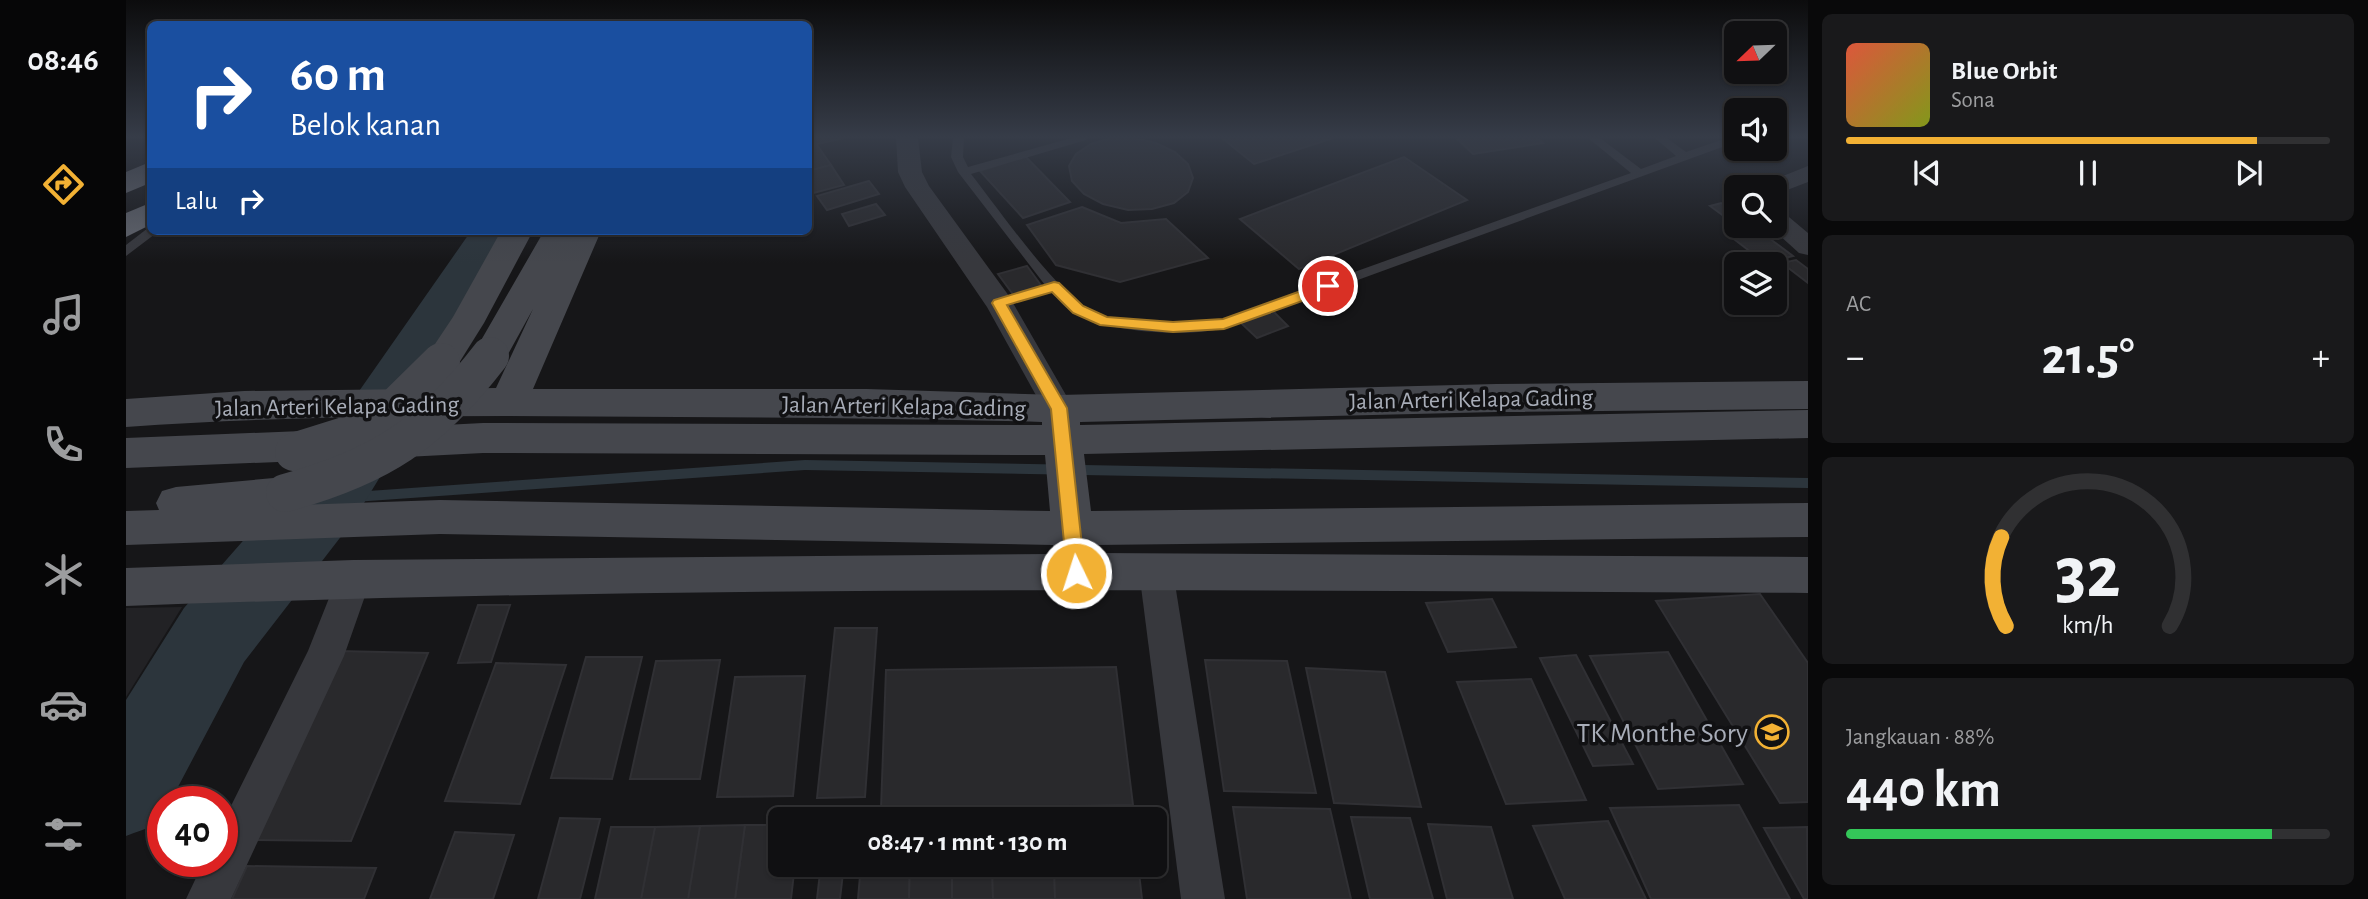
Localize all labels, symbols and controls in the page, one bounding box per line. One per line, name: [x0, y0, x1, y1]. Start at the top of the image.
north arrow: [1724, 21, 1787, 84]
map controls: [1724, 21, 1787, 315]
text: 08:46: [27, 44, 99, 76]
icon: right: [175, 49, 266, 140]
text: 60 m: [290, 51, 386, 100]
text: Blue Orbit: [1951, 58, 2057, 84]
text: Sona: [1951, 89, 1995, 112]
button: sound: [1724, 98, 1787, 161]
text: Belok kanan: [290, 109, 441, 141]
icon: previous: [1908, 154, 1946, 192]
icon: pause: [2069, 154, 2107, 192]
icon: next: [2230, 154, 2268, 192]
icon: directions: [39, 160, 88, 209]
button: search: [1724, 175, 1787, 238]
icon: right: [232, 182, 270, 220]
text: Lalu: [175, 188, 218, 214]
button: layers: [1724, 252, 1787, 315]
pin: [1298, 256, 1358, 316]
icon: arrive: [1309, 267, 1347, 305]
icon: music: [39, 290, 88, 339]
text: AC: [1846, 293, 1871, 316]
text: 21.5°: [2042, 331, 2134, 383]
text: −: [1846, 339, 1864, 377]
text: +: [2312, 339, 2330, 377]
street label: Jalan Arteri Kelapa Gading: [1349, 386, 1593, 414]
street label: Jalan Arteri Kelapa Gading: [215, 393, 459, 421]
street label: Jalan Arteri Kelapa Gading: [782, 393, 1026, 421]
icon: phone: [39, 420, 88, 469]
position arrow: [1039, 536, 1113, 610]
text: 32: [2055, 539, 2121, 612]
icon: climate: [39, 550, 88, 599]
text: km/h: [2062, 613, 2114, 638]
icon: car: [39, 680, 88, 729]
school or university icon: TK Monthe Sory: [1753, 713, 1791, 751]
place label: TK Monthe Sory: [1576, 720, 1748, 748]
text: Jangkauan · 88%: [1846, 726, 1994, 749]
text: 440 km: [1846, 764, 2001, 816]
speed limit sign: 40: [147, 786, 238, 877]
icon: filters: [39, 810, 88, 859]
text: 08:47 · 1 mnt · 130 m: [868, 829, 1067, 855]

